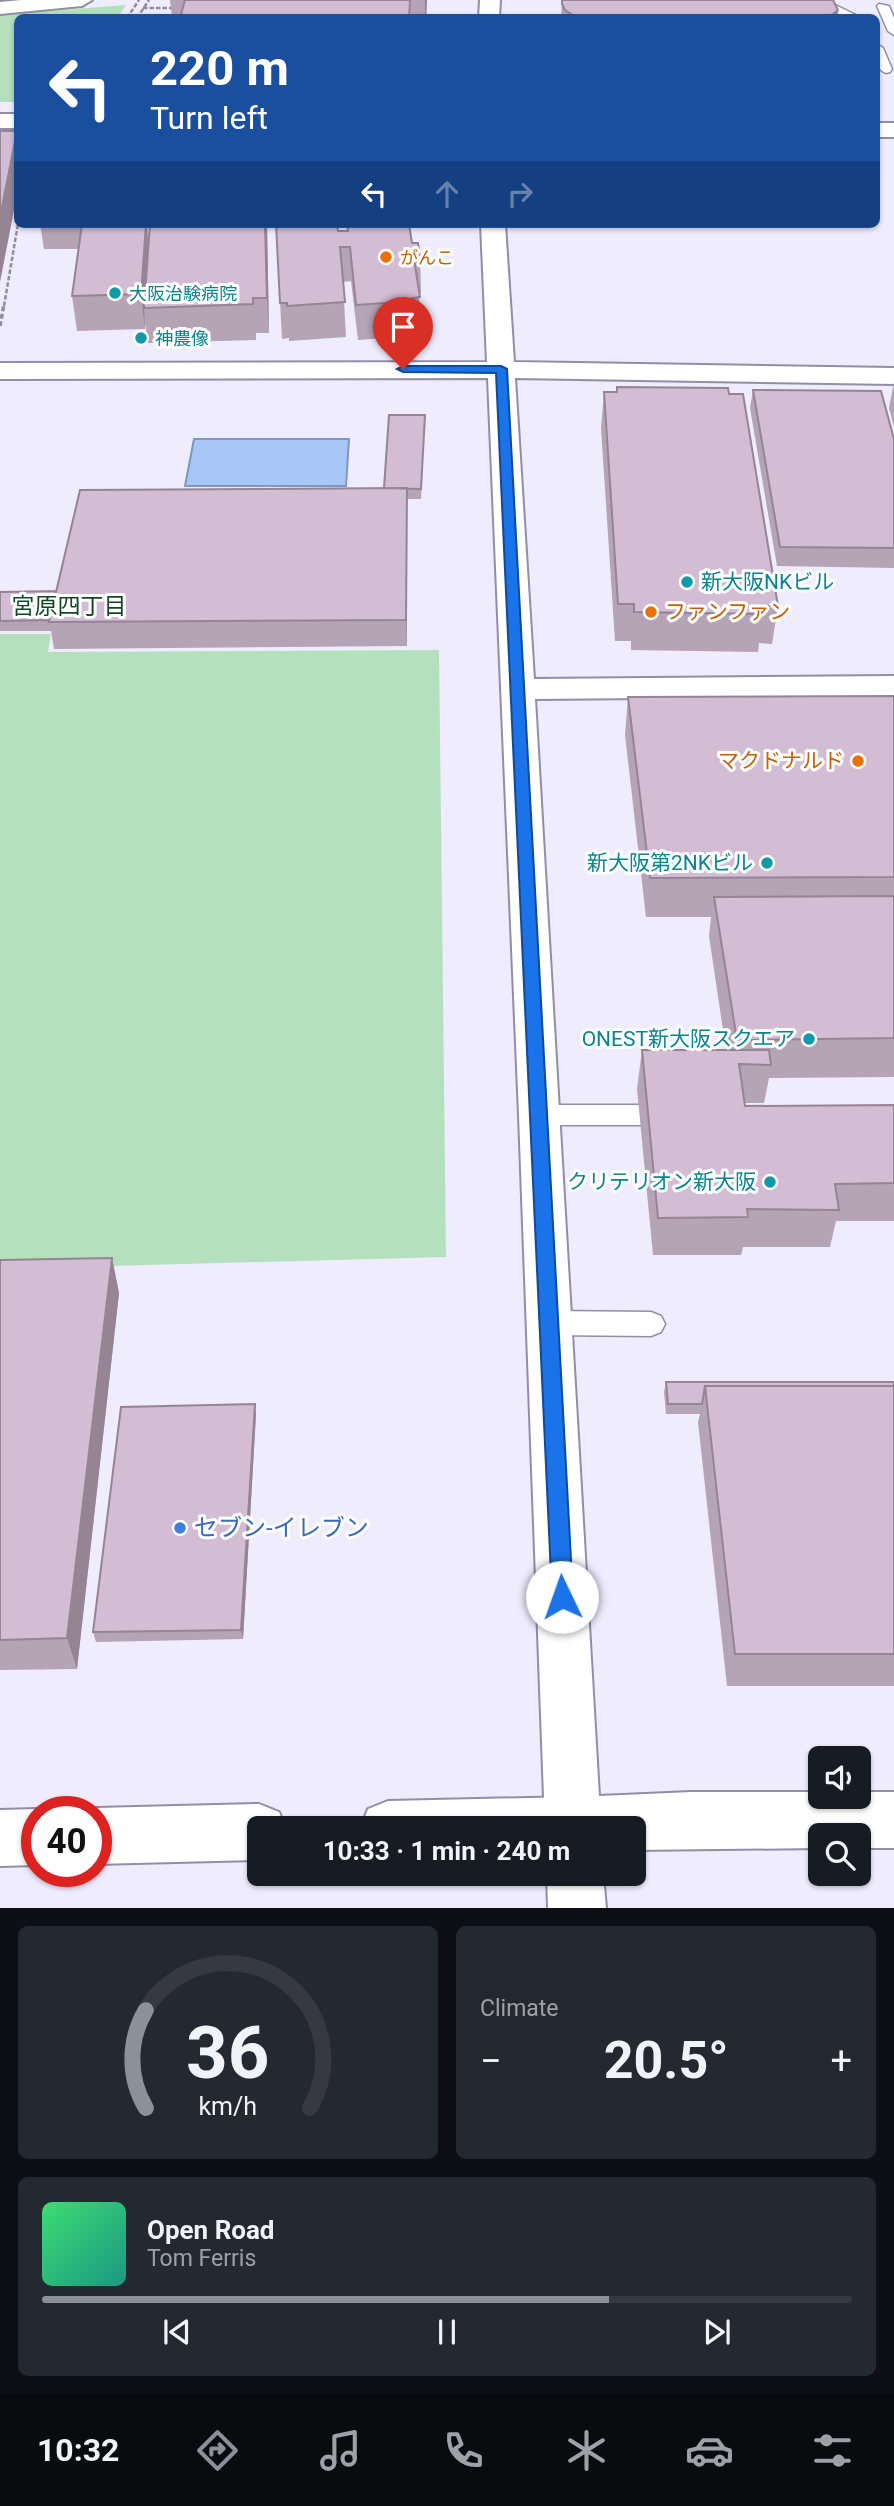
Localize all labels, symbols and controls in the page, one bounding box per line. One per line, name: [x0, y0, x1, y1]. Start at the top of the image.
text: 220 m: [150, 40, 289, 97]
icon: left: [35, 42, 126, 133]
text: Turn left: [150, 99, 268, 137]
icon: left: [355, 175, 393, 213]
icon: ahead: [428, 175, 466, 213]
icon: right: [501, 175, 539, 213]
place label: がんこ: [400, 247, 454, 268]
marker: がんこ: [378, 249, 394, 265]
place label: 大阪治験病院: [129, 283, 237, 304]
marker: 大阪治験病院: [107, 285, 123, 301]
pin: [373, 297, 433, 369]
icon: arrive: [384, 308, 422, 346]
place label: 神農像: [155, 328, 209, 349]
marker: 神農像: [133, 330, 149, 346]
place label: 新大阪NKビル: [701, 570, 834, 594]
marker: 新大阪NKビル: [679, 574, 695, 590]
district label: 宮原四丁目: [12, 593, 127, 620]
place label: ファンファン: [665, 600, 790, 624]
marker: ファンファン: [643, 604, 659, 620]
place label: マクドナルド: [718, 749, 844, 773]
marker: マクドナルド: [850, 753, 866, 769]
place label: 新大阪第2NKビル: [587, 851, 753, 875]
marker: 新大阪第2NKビル: [759, 855, 775, 871]
place label: ONEST新大阪スクエア: [582, 1027, 795, 1051]
marker: ONEST新大阪スクエア: [801, 1031, 817, 1047]
place label: クリテリオン新大阪: [567, 1170, 756, 1194]
marker: クリテリオン新大阪: [762, 1174, 778, 1190]
place label: セブン-イレブン: [194, 1514, 369, 1542]
marker: セブン-イレブン: [172, 1520, 188, 1536]
position arrow: [525, 1560, 599, 1634]
map controls: [808, 1746, 871, 1886]
button: sound: [808, 1746, 871, 1809]
speed limit sign: 40: [21, 1796, 112, 1887]
button: search: [808, 1823, 871, 1886]
text: 10:33 · 1 min · 240 m: [323, 1836, 570, 1866]
text: Climate: [480, 1995, 559, 2022]
text: 36: [186, 2011, 270, 2097]
text: 20.5°: [604, 2030, 729, 2091]
text: −: [480, 2039, 502, 2083]
text: +: [830, 2039, 852, 2083]
text: km/h: [199, 2092, 257, 2121]
text: Open Road: [147, 2215, 275, 2245]
text: Tom Ferris: [147, 2245, 256, 2272]
icon: previous: [158, 2313, 196, 2351]
icon: pause: [428, 2313, 466, 2351]
icon: next: [698, 2313, 736, 2351]
icon: directions: [193, 2426, 242, 2475]
icon: music: [316, 2426, 365, 2475]
icon: phone: [439, 2426, 488, 2475]
icon: climate: [562, 2426, 611, 2475]
icon: car: [685, 2426, 734, 2475]
icon: filters: [808, 2426, 857, 2475]
text: 10:32: [37, 2431, 119, 2469]

